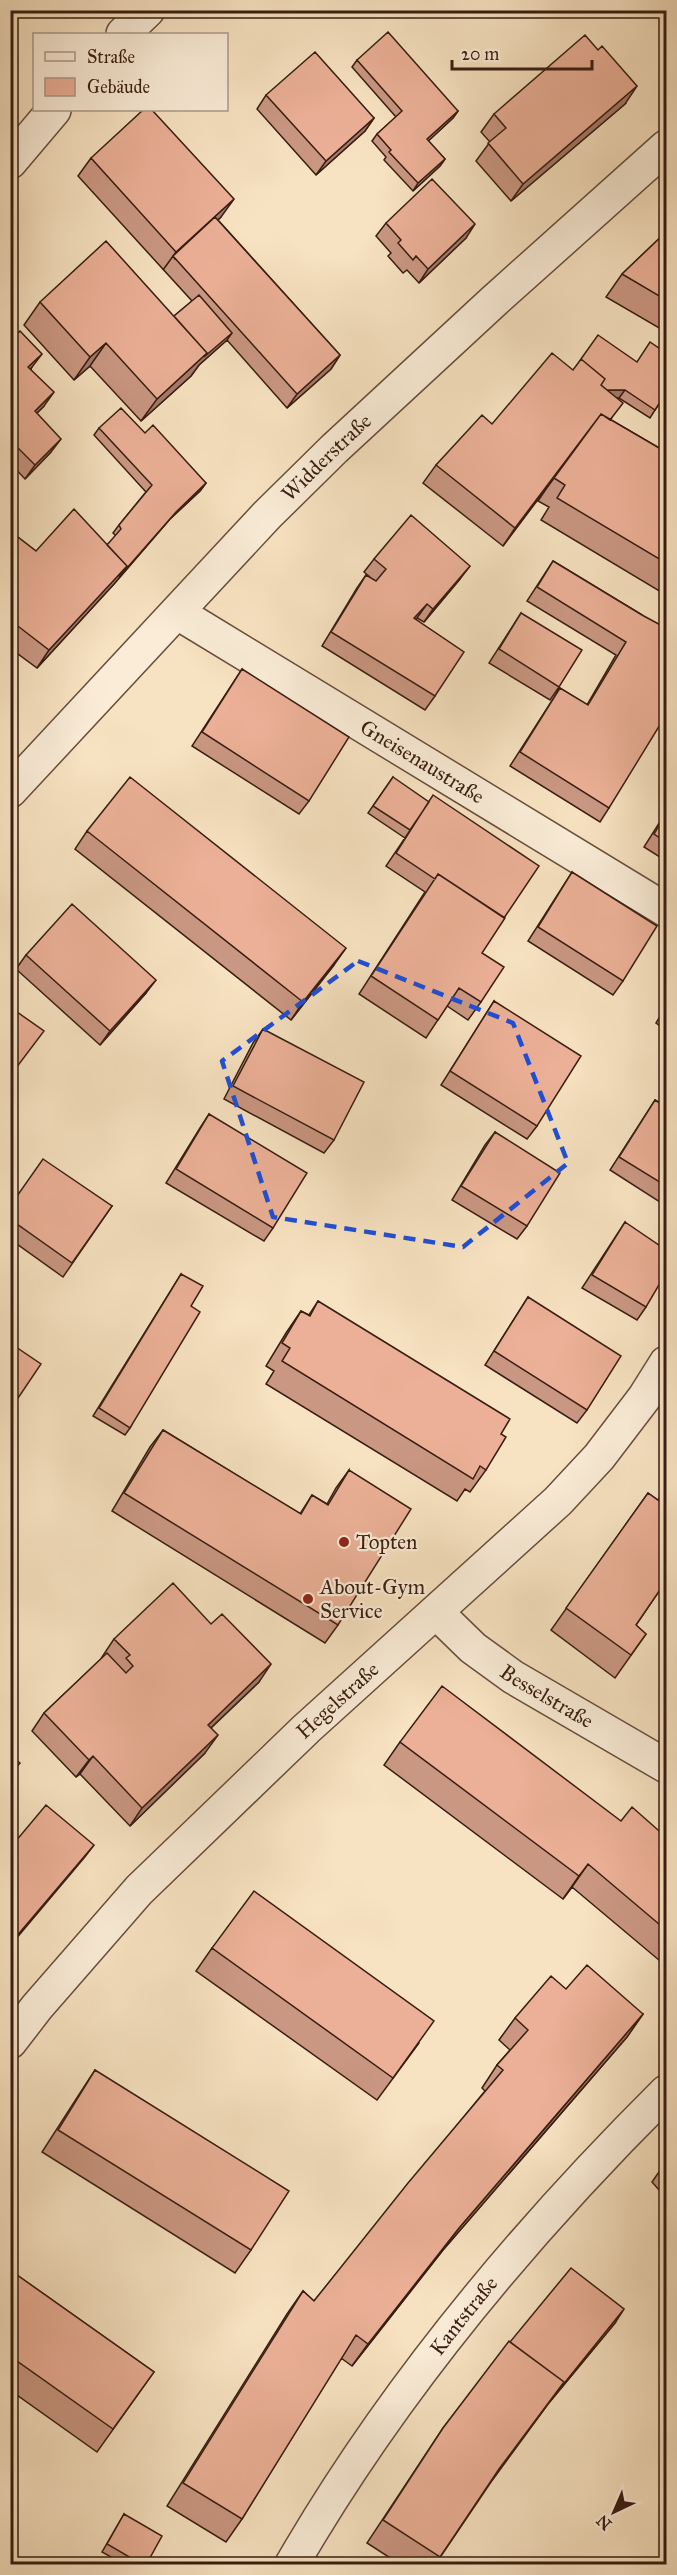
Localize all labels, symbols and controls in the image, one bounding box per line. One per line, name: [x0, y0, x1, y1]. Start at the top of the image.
legend: [33, 33, 228, 111]
scale bar: [452, 33, 592, 71]
text: 20 m: [461, 43, 499, 65]
text: Straße: [87, 46, 135, 68]
text: Gebäude: [87, 76, 150, 98]
street label: Widderstraße: [276, 408, 377, 506]
street label: Gneisenaustraße: [355, 714, 489, 809]
place label: Topten: [356, 1529, 417, 1555]
marker: Topten: [337, 1535, 351, 1549]
place label: About-Gym Service: [319, 1574, 426, 1624]
marker: About-Gym Service: [301, 1592, 315, 1606]
street label: Hegelstraße: [291, 1656, 384, 1744]
street label: Besselstraße: [495, 1659, 598, 1734]
street label: Kantstraße: [424, 2271, 503, 2361]
north arrow: [584, 2482, 644, 2542]
text: N: [592, 2511, 615, 2534]

